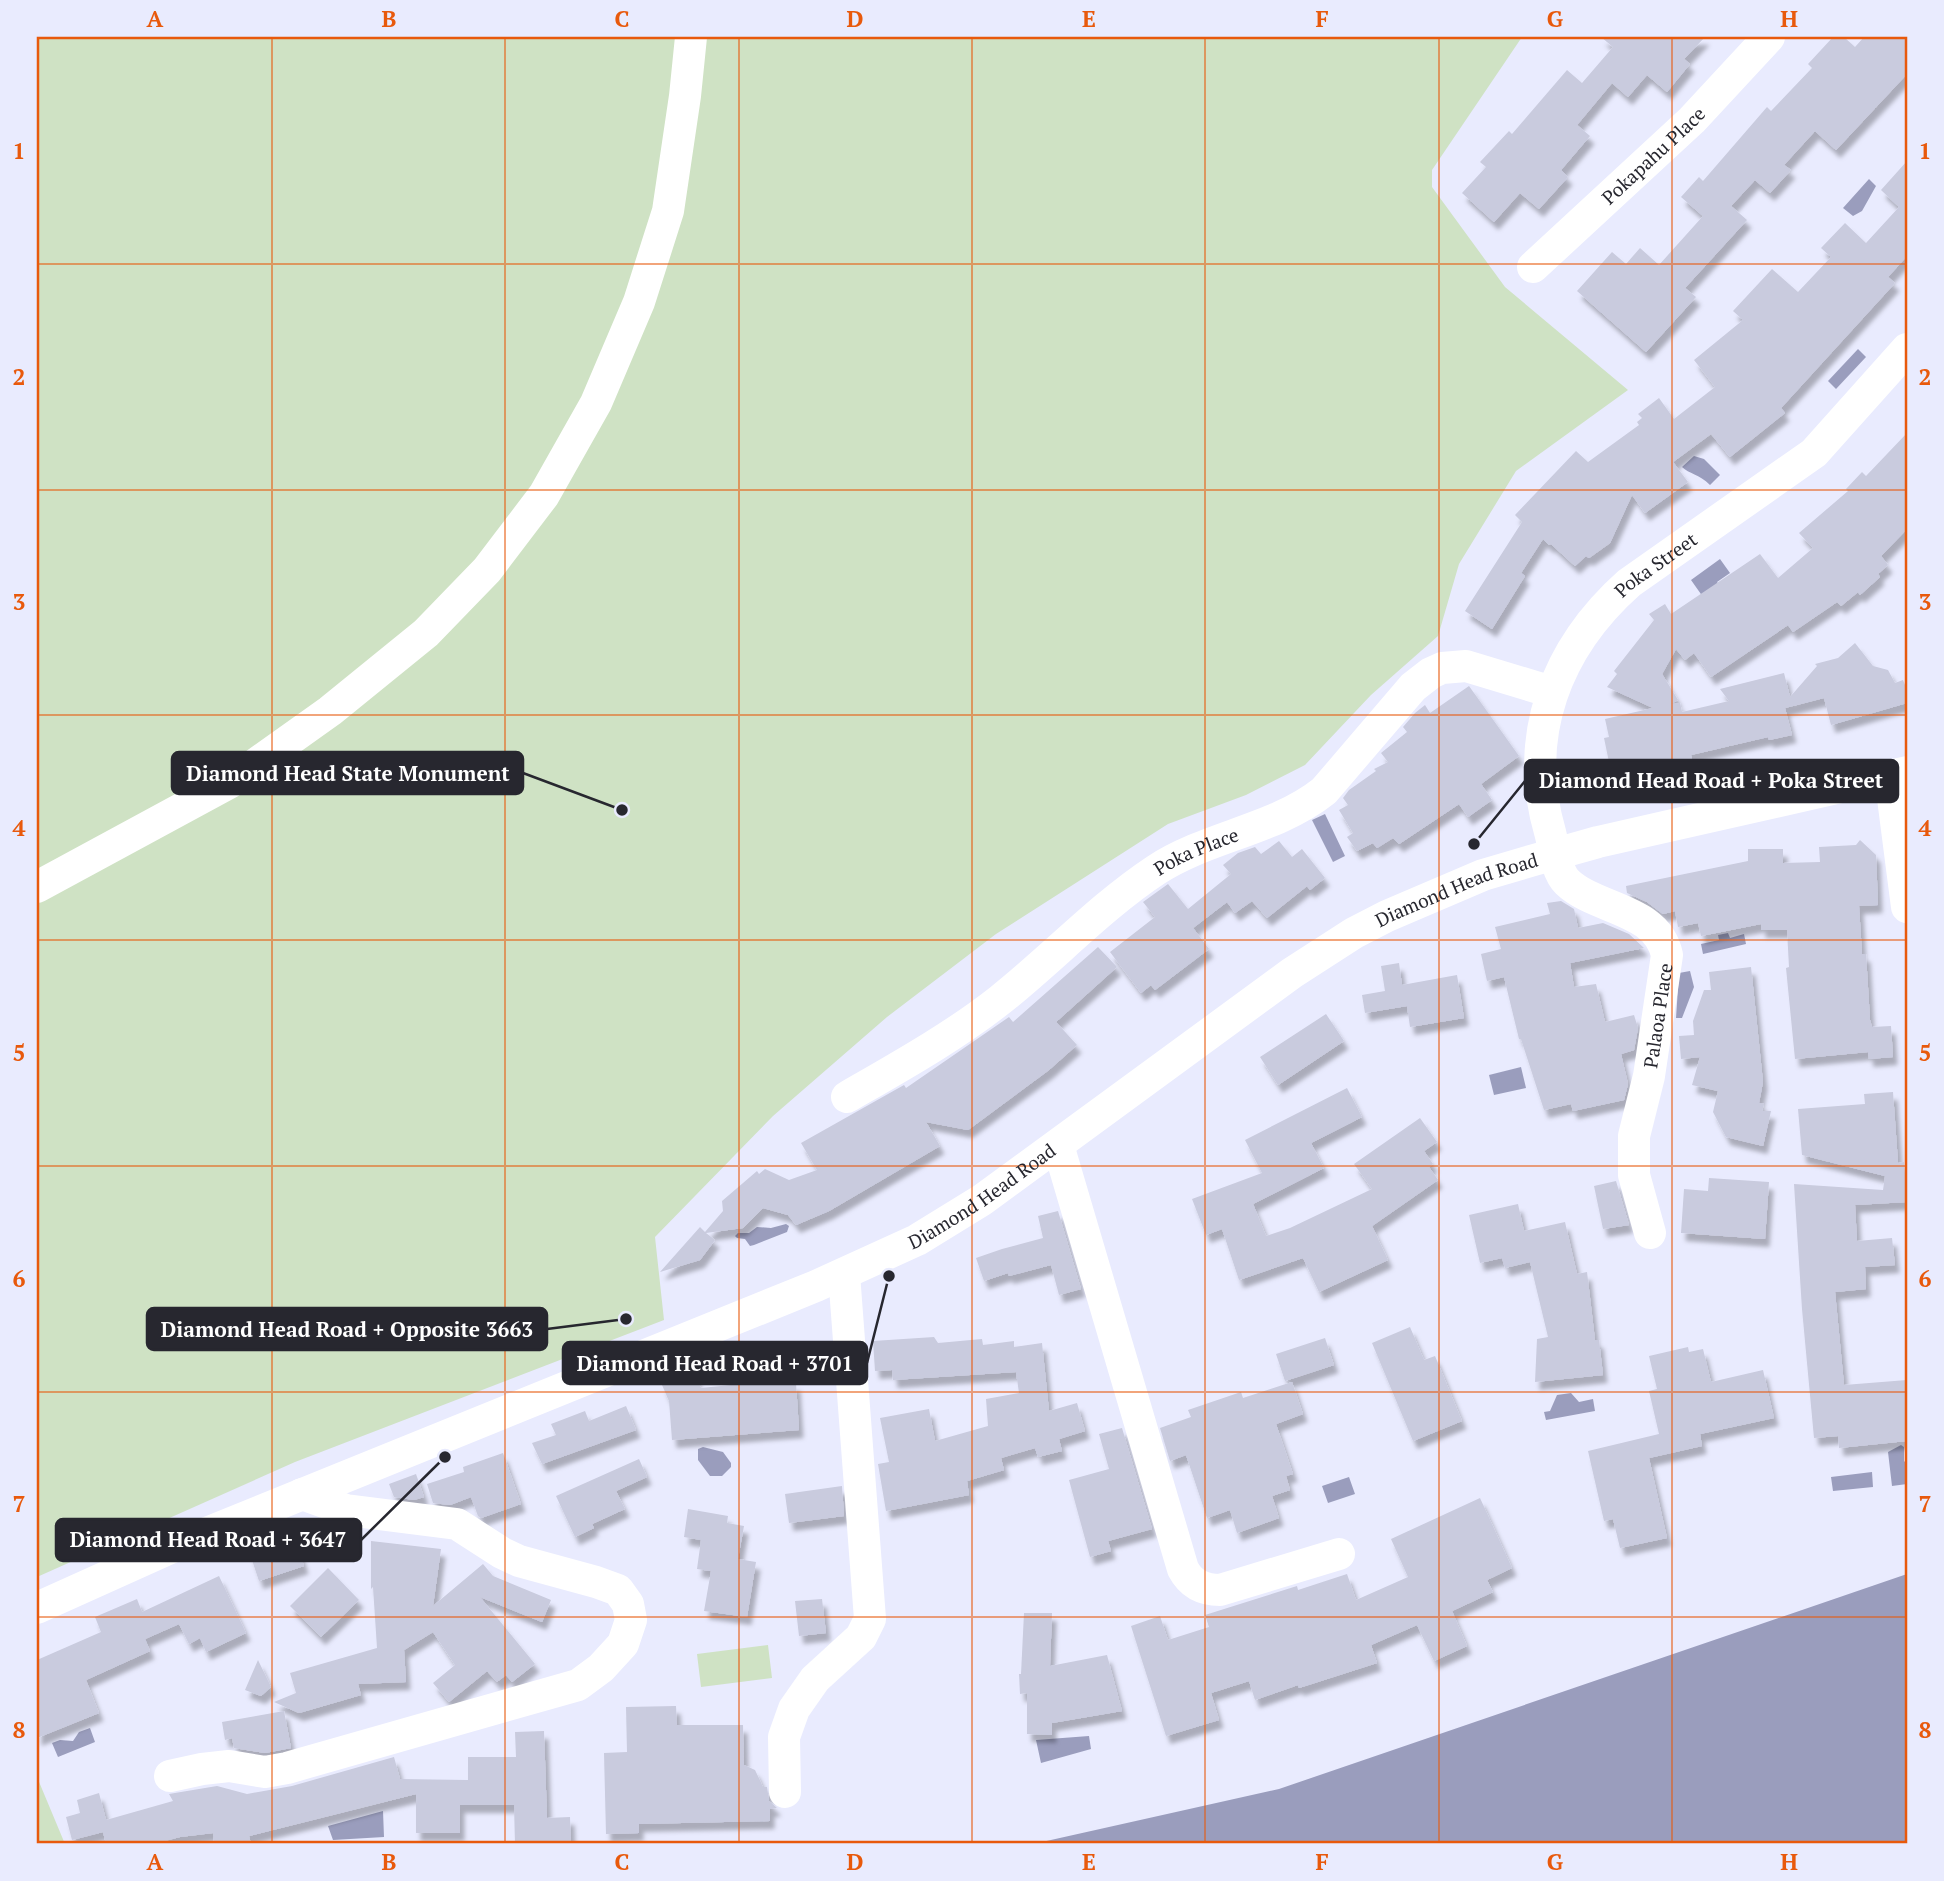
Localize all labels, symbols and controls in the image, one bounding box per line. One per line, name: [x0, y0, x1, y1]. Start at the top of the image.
text: A: [147, 3, 164, 34]
text: B: [382, 3, 397, 34]
text: C: [615, 3, 630, 34]
text: D: [847, 3, 864, 34]
text: E: [1082, 3, 1096, 34]
text: F: [1315, 3, 1329, 34]
text: G: [1547, 3, 1564, 34]
text: H: [1780, 3, 1798, 34]
street label: Pokapahu Place: [1596, 101, 1710, 209]
text: 1: [13, 135, 26, 166]
text: 1: [1919, 135, 1932, 166]
text: 2: [13, 361, 26, 392]
text: 2: [1919, 361, 1932, 392]
street label: Poka Street: [1608, 526, 1702, 602]
text: 3: [13, 586, 26, 617]
text: 3: [1919, 586, 1932, 617]
callout: Diamond Head State Monument: [172, 752, 523, 794]
text: Diamond Head State Monument: [186, 759, 510, 787]
callout: Diamond Head Road + Poka Street: [1525, 760, 1898, 802]
text: Diamond Head Road + Poka Street: [1539, 766, 1884, 794]
text: 4: [13, 812, 26, 843]
text: 4: [1919, 812, 1932, 843]
street label: Poka Place: [1149, 821, 1242, 880]
street label: Diamond Head Road: [1371, 846, 1541, 932]
street label: Palaoa Place: [1637, 961, 1678, 1070]
text: 5: [13, 1037, 26, 1068]
text: 5: [1919, 1037, 1932, 1068]
street label: Diamond Head Road: [904, 1137, 1061, 1254]
text: 6: [13, 1263, 26, 1294]
text: 6: [1919, 1263, 1932, 1294]
callout: Diamond Head Road + Opposite 3663: [147, 1308, 547, 1350]
text: Diamond Head Road + Opposite 3663: [161, 1315, 533, 1343]
callout: Diamond Head Road + 3701: [563, 1342, 867, 1384]
text: Diamond Head Road + 3701: [577, 1349, 853, 1377]
text: 7: [13, 1488, 26, 1519]
text: 7: [1919, 1488, 1932, 1519]
callout: Diamond Head Road + 3647: [56, 1519, 361, 1561]
text: Diamond Head Road + 3647: [70, 1525, 346, 1553]
text: 8: [13, 1714, 26, 1745]
text: 8: [1919, 1714, 1932, 1745]
text: A: [147, 1846, 164, 1877]
text: B: [382, 1846, 397, 1877]
text: C: [615, 1846, 630, 1877]
text: D: [847, 1846, 864, 1877]
text: E: [1082, 1846, 1096, 1877]
text: F: [1315, 1846, 1329, 1877]
text: G: [1547, 1846, 1564, 1877]
text: H: [1780, 1846, 1798, 1877]

